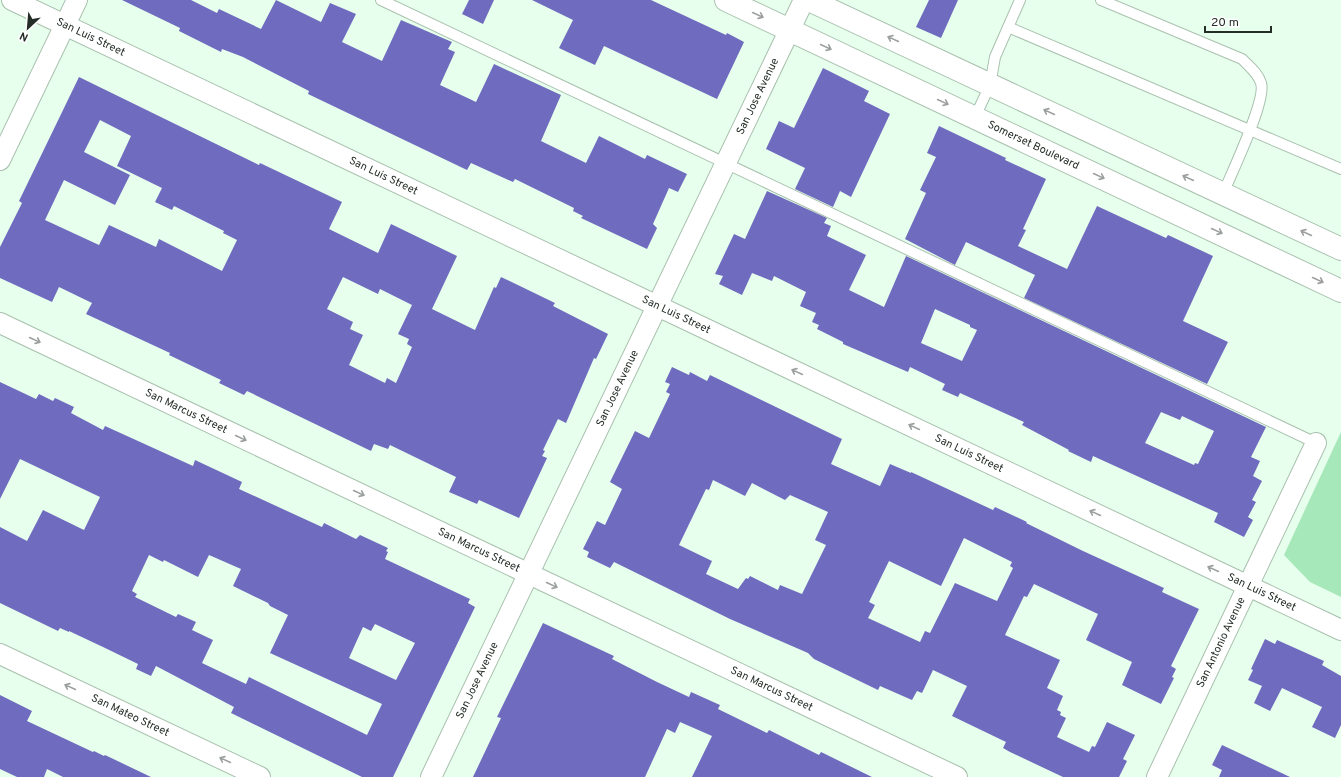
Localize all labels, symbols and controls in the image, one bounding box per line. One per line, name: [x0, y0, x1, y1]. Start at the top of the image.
north arrow: [8, 8, 48, 48]
scale bar: [1205, 8, 1271, 34]
one-way arrow: [752, 12, 764, 19]
street label: San Luis Street: [54, 15, 127, 60]
text: 20 m: [1211, 15, 1239, 31]
text: N: [17, 28, 31, 44]
one-way arrow: [887, 35, 899, 42]
one-way arrow: [819, 44, 831, 51]
street label: San Jose Avenue: [733, 56, 782, 137]
one-way arrow: [937, 99, 949, 106]
one-way arrow: [1043, 108, 1055, 115]
street label: Somerset Boulevard: [985, 118, 1081, 173]
street label: San Luis Street: [347, 154, 420, 198]
one-way arrow: [1093, 173, 1105, 180]
one-way arrow: [1182, 174, 1194, 181]
one-way arrow: [1210, 228, 1222, 235]
one-way arrow: [1300, 229, 1312, 236]
one-way arrow: [1312, 277, 1324, 284]
street label: San Luis Street: [639, 293, 713, 337]
one-way arrow: [29, 337, 41, 344]
street label: San Jose Avenue: [593, 348, 642, 429]
one-way arrow: [791, 368, 803, 375]
street label: San Marcus Street: [143, 386, 230, 437]
one-way arrow: [909, 423, 921, 430]
street label: San Luis Street: [932, 431, 1006, 476]
one-way arrow: [235, 435, 247, 442]
one-way arrow: [352, 490, 364, 497]
one-way arrow: [1089, 509, 1101, 516]
street label: San Marcus Street: [435, 525, 522, 576]
one-way arrow: [1207, 565, 1219, 572]
street label: San Luis Street: [1225, 570, 1298, 615]
one-way arrow: [546, 582, 558, 589]
street label: San Antonio Avenue: [1194, 595, 1249, 690]
street label: San Jose Avenue: [453, 640, 502, 721]
street label: San Marcus Street: [728, 664, 815, 715]
one-way arrow: [64, 683, 76, 690]
street label: San Mateo Street: [89, 691, 171, 740]
one-way arrow: [219, 756, 231, 763]

